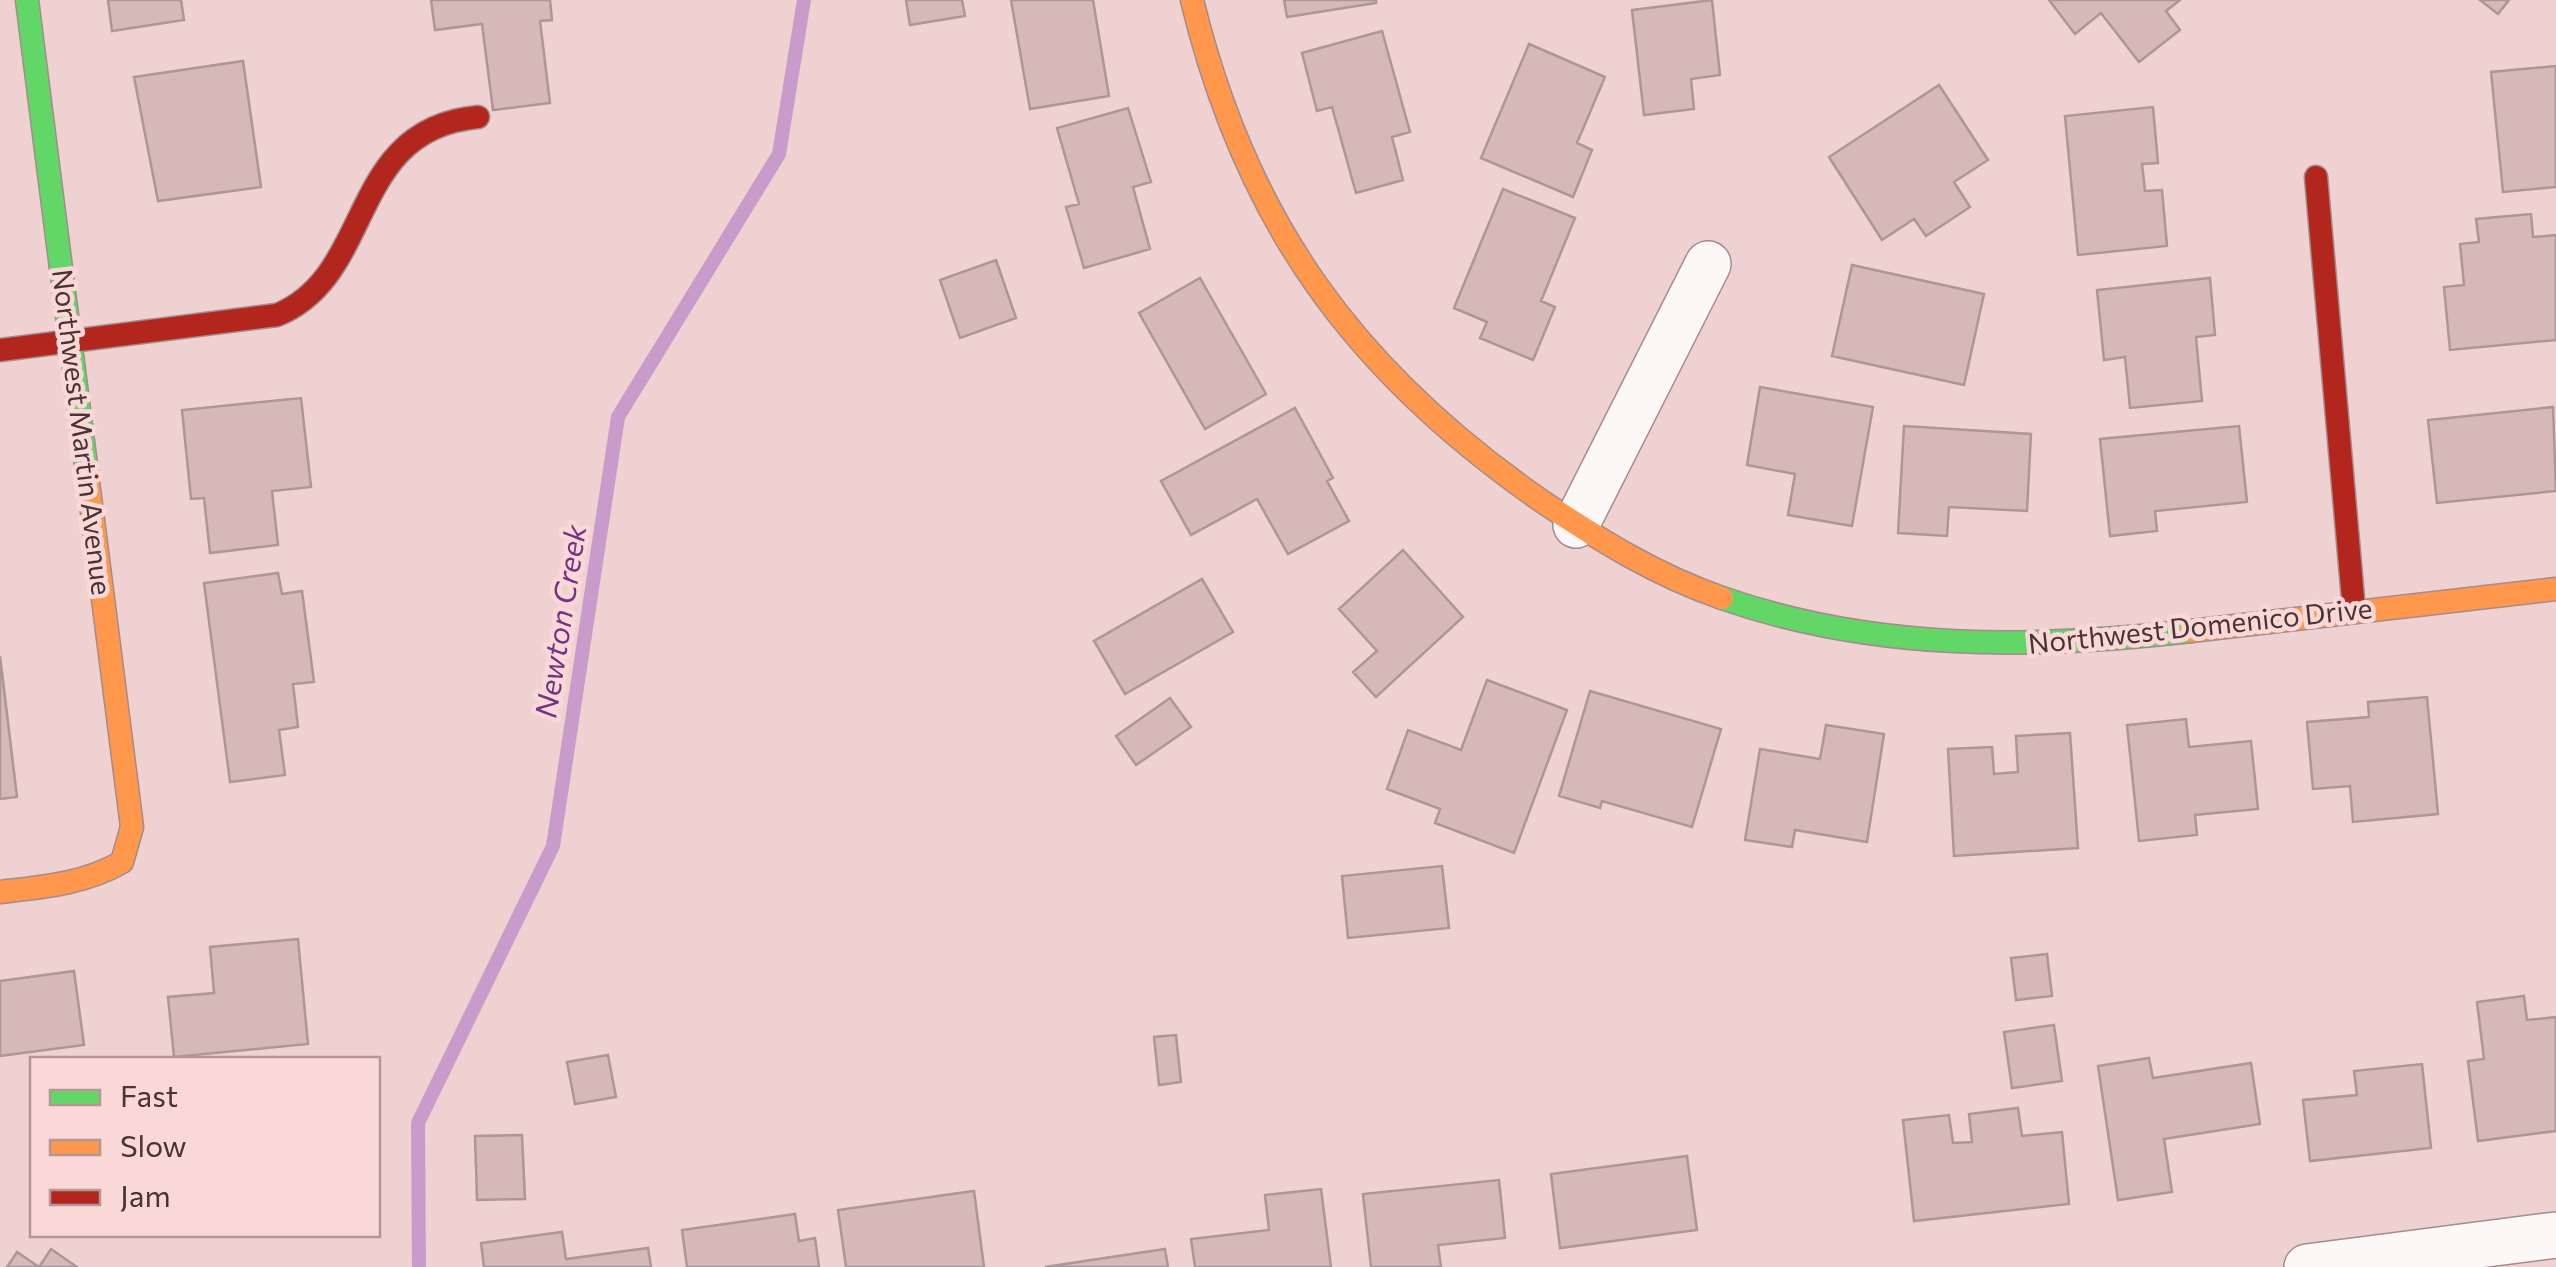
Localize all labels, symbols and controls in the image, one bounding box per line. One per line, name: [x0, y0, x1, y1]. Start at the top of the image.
street label: Northwest Martin Avenue: [46, 267, 120, 597]
water label: Newton Creek: [525, 521, 593, 720]
street label: Northwest Domenico Drive: [2026, 590, 2374, 660]
legend: [30, 1057, 380, 1237]
text: Fast: [120, 1076, 178, 1113]
text: Slow: [120, 1126, 187, 1163]
text: Jam: [120, 1176, 171, 1213]

